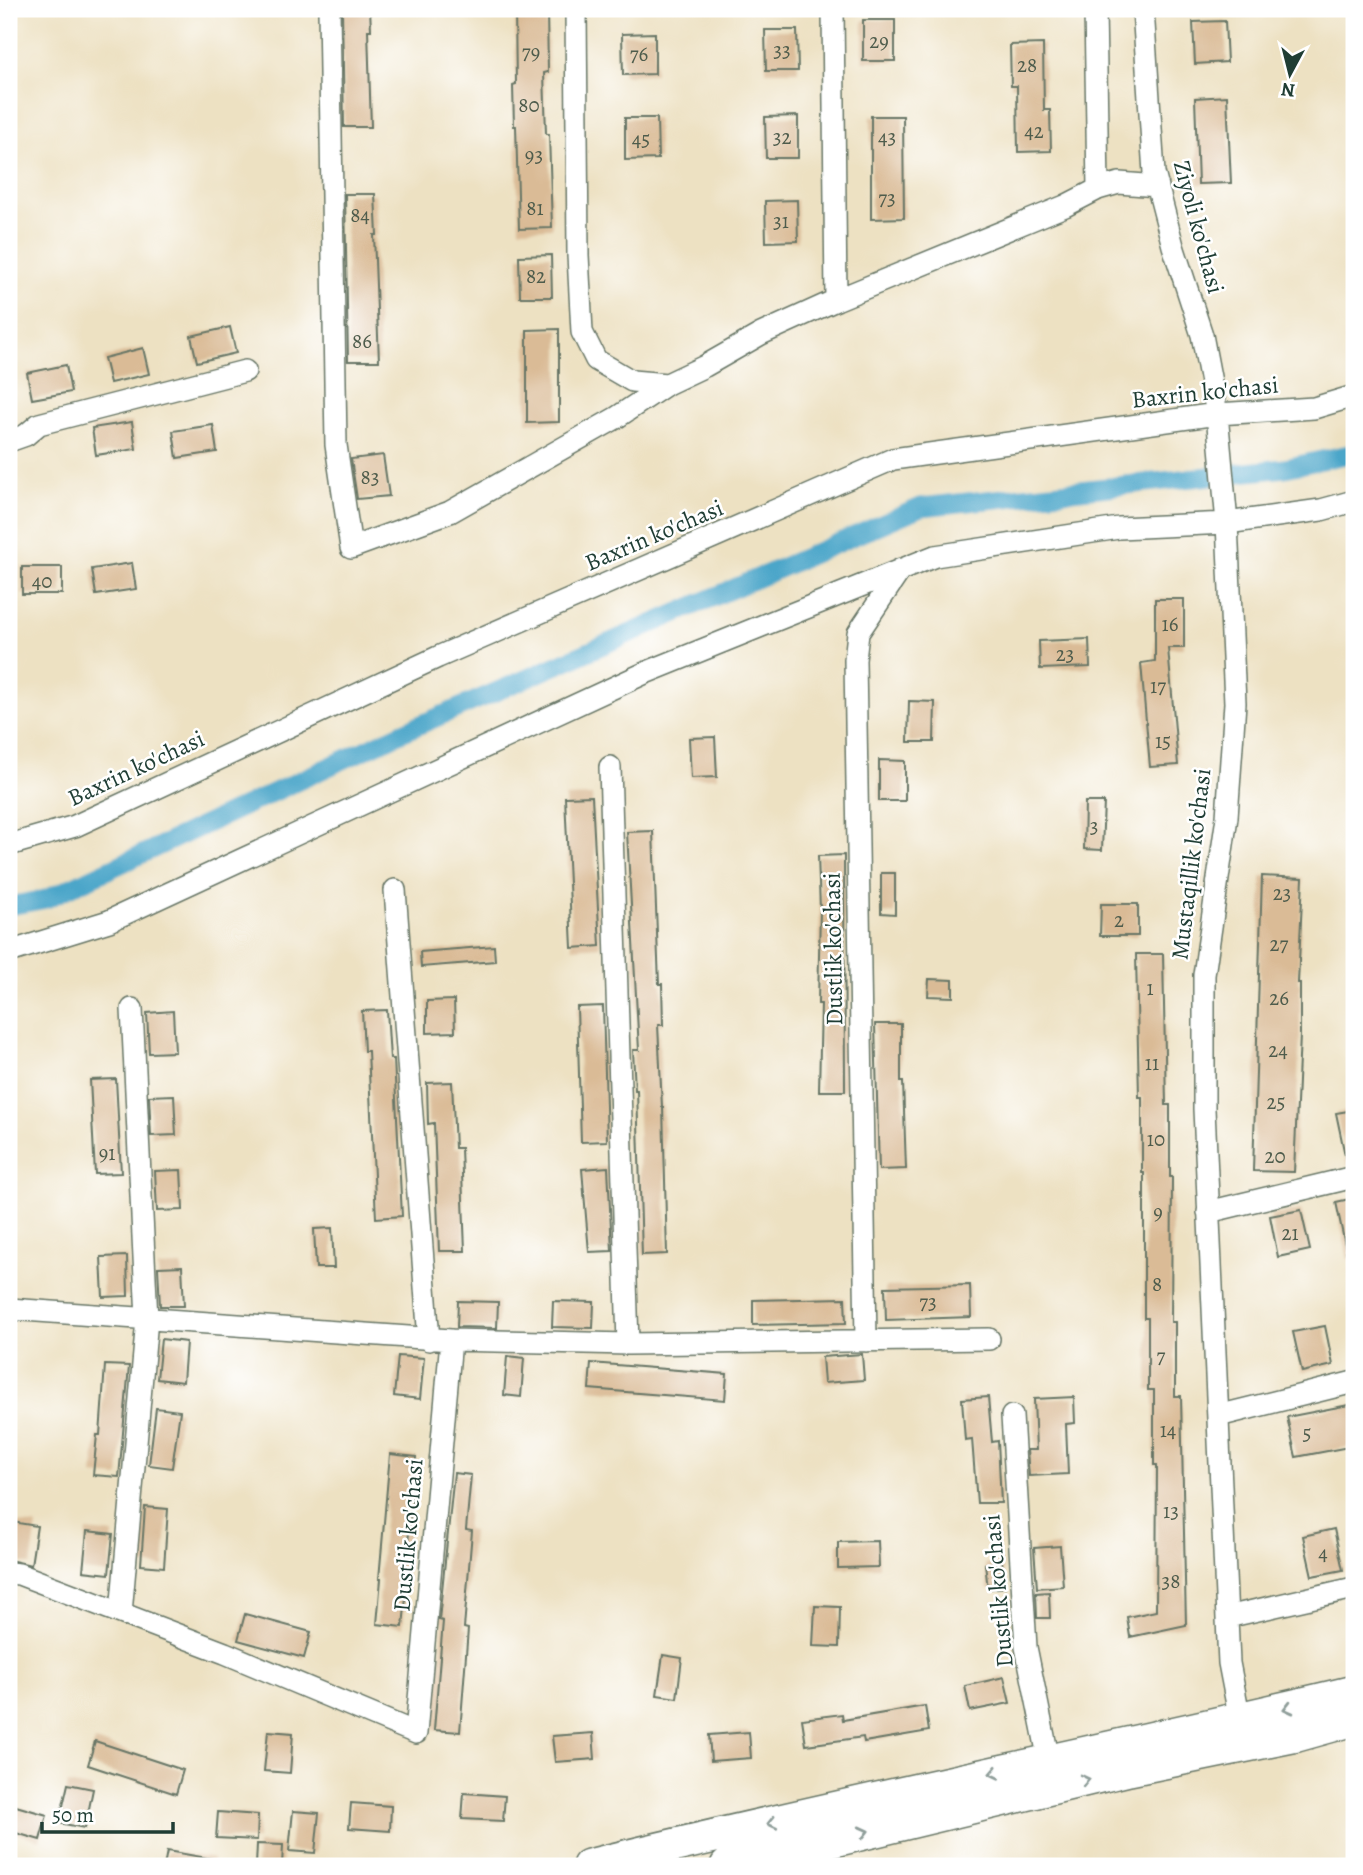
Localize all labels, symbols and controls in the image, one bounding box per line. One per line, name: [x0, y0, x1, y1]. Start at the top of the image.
house number: 29: [869, 27, 889, 55]
house number: 33: [773, 36, 791, 64]
house number: 79: [522, 38, 540, 66]
north arrow: [1254, 38, 1324, 108]
house number: 76: [630, 40, 649, 68]
house number: 28: [1017, 51, 1037, 79]
text: N: [1279, 76, 1297, 104]
house number: 80: [518, 91, 540, 119]
house number: 42: [1024, 117, 1044, 145]
house number: 32: [773, 123, 791, 151]
house number: 43: [878, 123, 896, 151]
house number: 45: [632, 125, 650, 153]
house number: 93: [525, 141, 543, 169]
street label: Ziyoli ko'chasi: [1166, 157, 1232, 297]
house number: 73: [878, 184, 896, 212]
house number: 81: [526, 194, 544, 222]
house number: 84: [350, 201, 370, 229]
house number: 31: [773, 207, 789, 235]
house number: 82: [526, 262, 546, 290]
house number: 86: [352, 327, 372, 355]
street label: Baxrin ko'chasi: [1130, 368, 1280, 416]
house number: 83: [361, 463, 379, 491]
street label: Baxrin ko'chasi: [580, 491, 728, 579]
house number: 40: [32, 567, 52, 595]
house number: 16: [1162, 610, 1179, 638]
house number: 23: [1056, 640, 1074, 668]
house number: 17: [1150, 672, 1166, 700]
street label: Baxrin ko'chasi: [62, 722, 210, 814]
house number: 15: [1155, 727, 1171, 755]
street label: Mustaqillik ko'chasi: [1163, 766, 1219, 962]
house number: 3: [1090, 812, 1098, 840]
street label: Dustlik ko'chasi: [816, 872, 850, 1026]
house number: 23: [1273, 879, 1291, 907]
house number: 2: [1114, 906, 1124, 934]
house number: 27: [1270, 930, 1289, 958]
house number: 1: [1146, 974, 1154, 1002]
house number: 26: [1269, 984, 1289, 1012]
house number: 24: [1268, 1036, 1288, 1064]
house number: 11: [1145, 1049, 1159, 1077]
house number: 25: [1266, 1088, 1286, 1116]
house number: 10: [1147, 1125, 1165, 1153]
house number: 91: [99, 1139, 115, 1167]
house number: 20: [1264, 1142, 1286, 1170]
house number: 9: [1153, 1198, 1163, 1226]
house number: 21: [1281, 1219, 1299, 1247]
house number: 8: [1152, 1270, 1162, 1298]
house number: 73: [919, 1288, 937, 1316]
house number: 7: [1157, 1342, 1166, 1370]
house number: 14: [1160, 1416, 1176, 1444]
house number: 5: [1302, 1419, 1312, 1447]
street label: Dustlik ko'chasi: [385, 1457, 431, 1613]
house number: 13: [1163, 1497, 1179, 1525]
street label: Dustlik ko'chasi: [975, 1513, 1021, 1669]
house number: 4: [1318, 1539, 1328, 1567]
house number: 38: [1162, 1567, 1180, 1595]
one-way arrow: [1282, 1700, 1294, 1714]
one-way arrow: [988, 1765, 1000, 1779]
one-way arrow: [1079, 1773, 1091, 1788]
scale bar: [42, 1791, 173, 1835]
text: 50 m: [52, 1801, 94, 1829]
one-way arrow: [766, 1815, 778, 1829]
one-way arrow: [858, 1826, 870, 1841]

